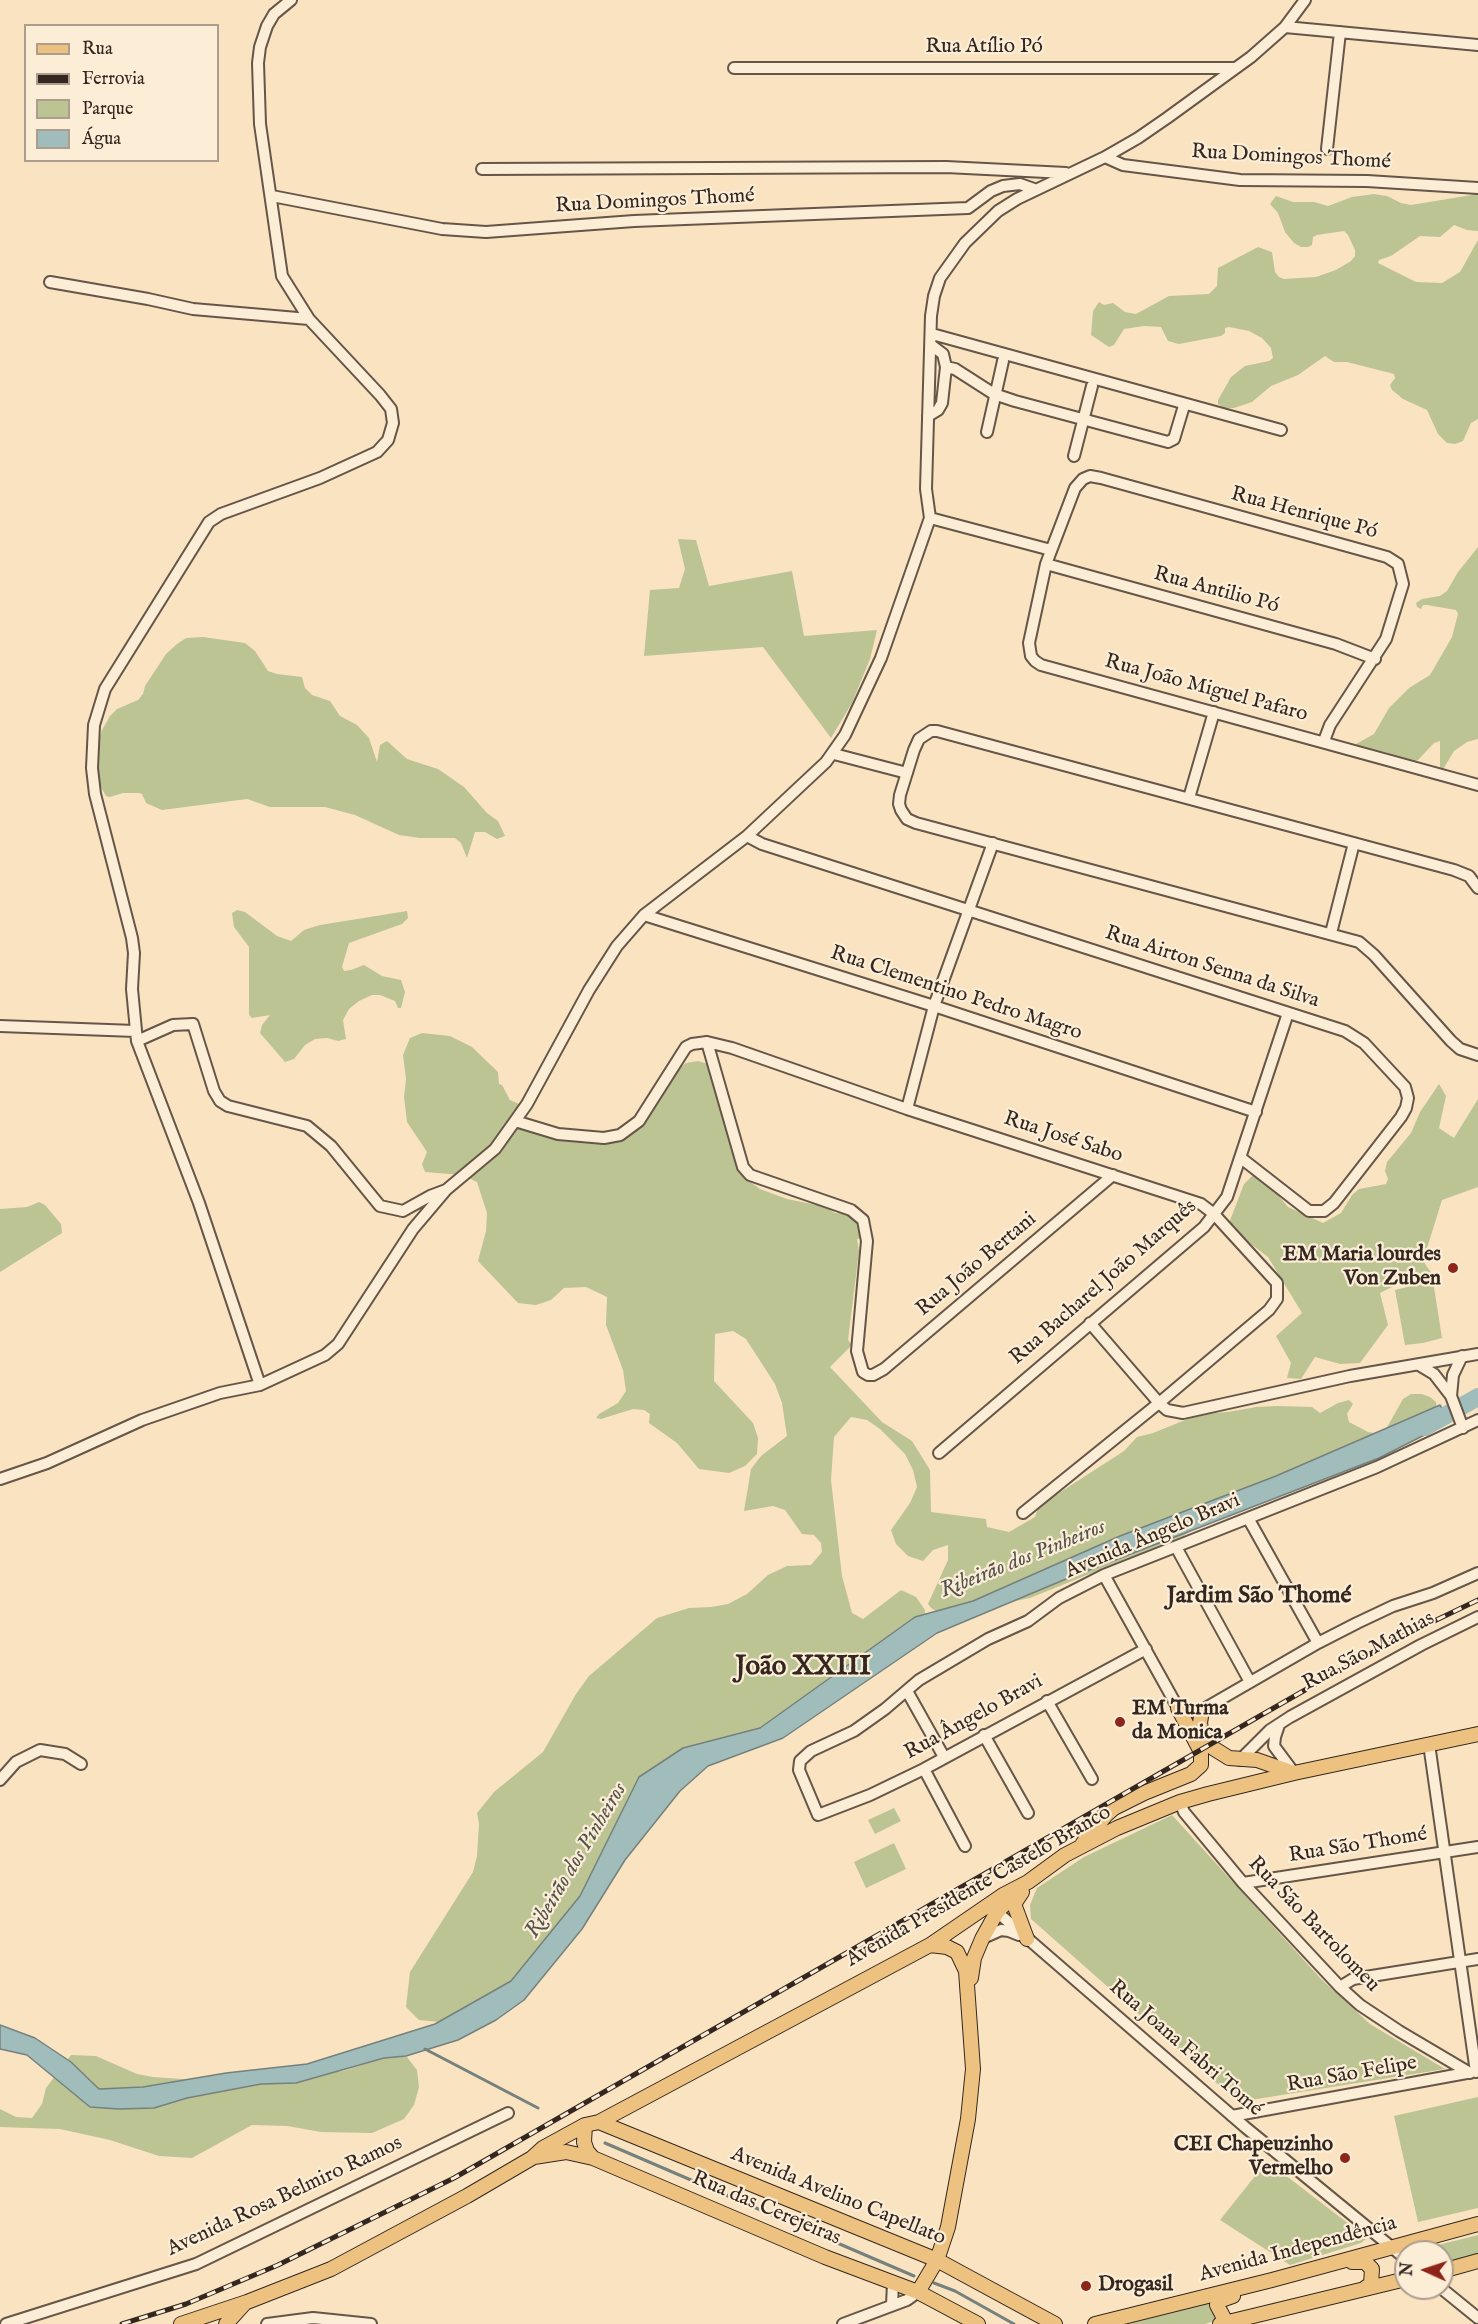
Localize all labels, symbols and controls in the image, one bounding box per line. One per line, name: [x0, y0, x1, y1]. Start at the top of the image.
legend: [24, 24, 219, 162]
street label: Rua Atílio Pó: [925, 35, 1043, 61]
text: Rua: [82, 38, 113, 61]
text: Ferrovia: [82, 68, 145, 91]
text: Parque: [82, 98, 133, 121]
text: Água: [82, 128, 121, 151]
street label: Rua Domingos Thomé: [1191, 140, 1391, 176]
street label: Rua Domingos Thomé: [555, 184, 755, 220]
street label: Rua Henrique Pó: [1228, 482, 1380, 546]
street label: Rua Antilio Pó: [1151, 562, 1281, 620]
street label: Rua João Miguel Pafaro: [1102, 650, 1310, 728]
street label: Rua Airton Senna da Silva: [1102, 921, 1322, 1015]
street label: Rua Clementino Pedro Magro: [827, 941, 1085, 1047]
street label: Rua José Sabo: [1000, 1107, 1126, 1169]
street label: Rua Bacharel João Marquês: [1005, 1195, 1203, 1371]
street label: Rua João Bertani: [912, 1207, 1042, 1323]
place label: EM Maria lourdes Von Zuben: [1283, 1243, 1441, 1293]
marker: EM Maria lourdes Von Zuben: [1446, 1261, 1460, 1275]
street label: Avenida Ângelo Bravi: [1062, 1489, 1244, 1585]
water label: Ribeirão dos Pinheiros: [937, 1515, 1109, 1605]
district label: Jardim São Thomé: [1167, 1583, 1351, 1611]
street label: Rua São Mathias: [1299, 1607, 1439, 1697]
district label: João XXIII: [735, 1652, 871, 1684]
street label: Rua Ângelo Bravi: [901, 1670, 1047, 1766]
place label: EM Turma da Monica: [1132, 1697, 1228, 1747]
marker: EM Turma da Monica: [1113, 1715, 1127, 1729]
water label: Ribeirão dos Pinheiros: [520, 1779, 634, 1943]
street label: Avenida Presidente Castelo Branco: [842, 1801, 1116, 1973]
street label: Rua São Thomé: [1287, 1823, 1429, 1869]
street label: Rua São Bartolomeu: [1242, 1852, 1384, 1998]
street label: Rua Joana Fabri Tomé: [1103, 1975, 1267, 2123]
street label: Rua São Felipe: [1285, 2051, 1419, 2099]
street label: Avenida Rosa Belmiro Ramos: [163, 2131, 407, 2263]
place label: CEI Chapeuzinho Vermelho: [1174, 2133, 1333, 2183]
street label: Avenida Avelino Capellato: [727, 2142, 949, 2252]
marker: CEI Chapeuzinho Vermelho: [1338, 2151, 1352, 2165]
street label: Rua das Cerejeiras: [688, 2166, 844, 2252]
street label: Avenida Independência: [1197, 2212, 1399, 2288]
north arrow: [1394, 2240, 1454, 2300]
text: N: [1398, 2262, 1418, 2277]
place label: Drogasil: [1098, 2273, 1173, 2299]
marker: Drogasil: [1079, 2279, 1093, 2293]

